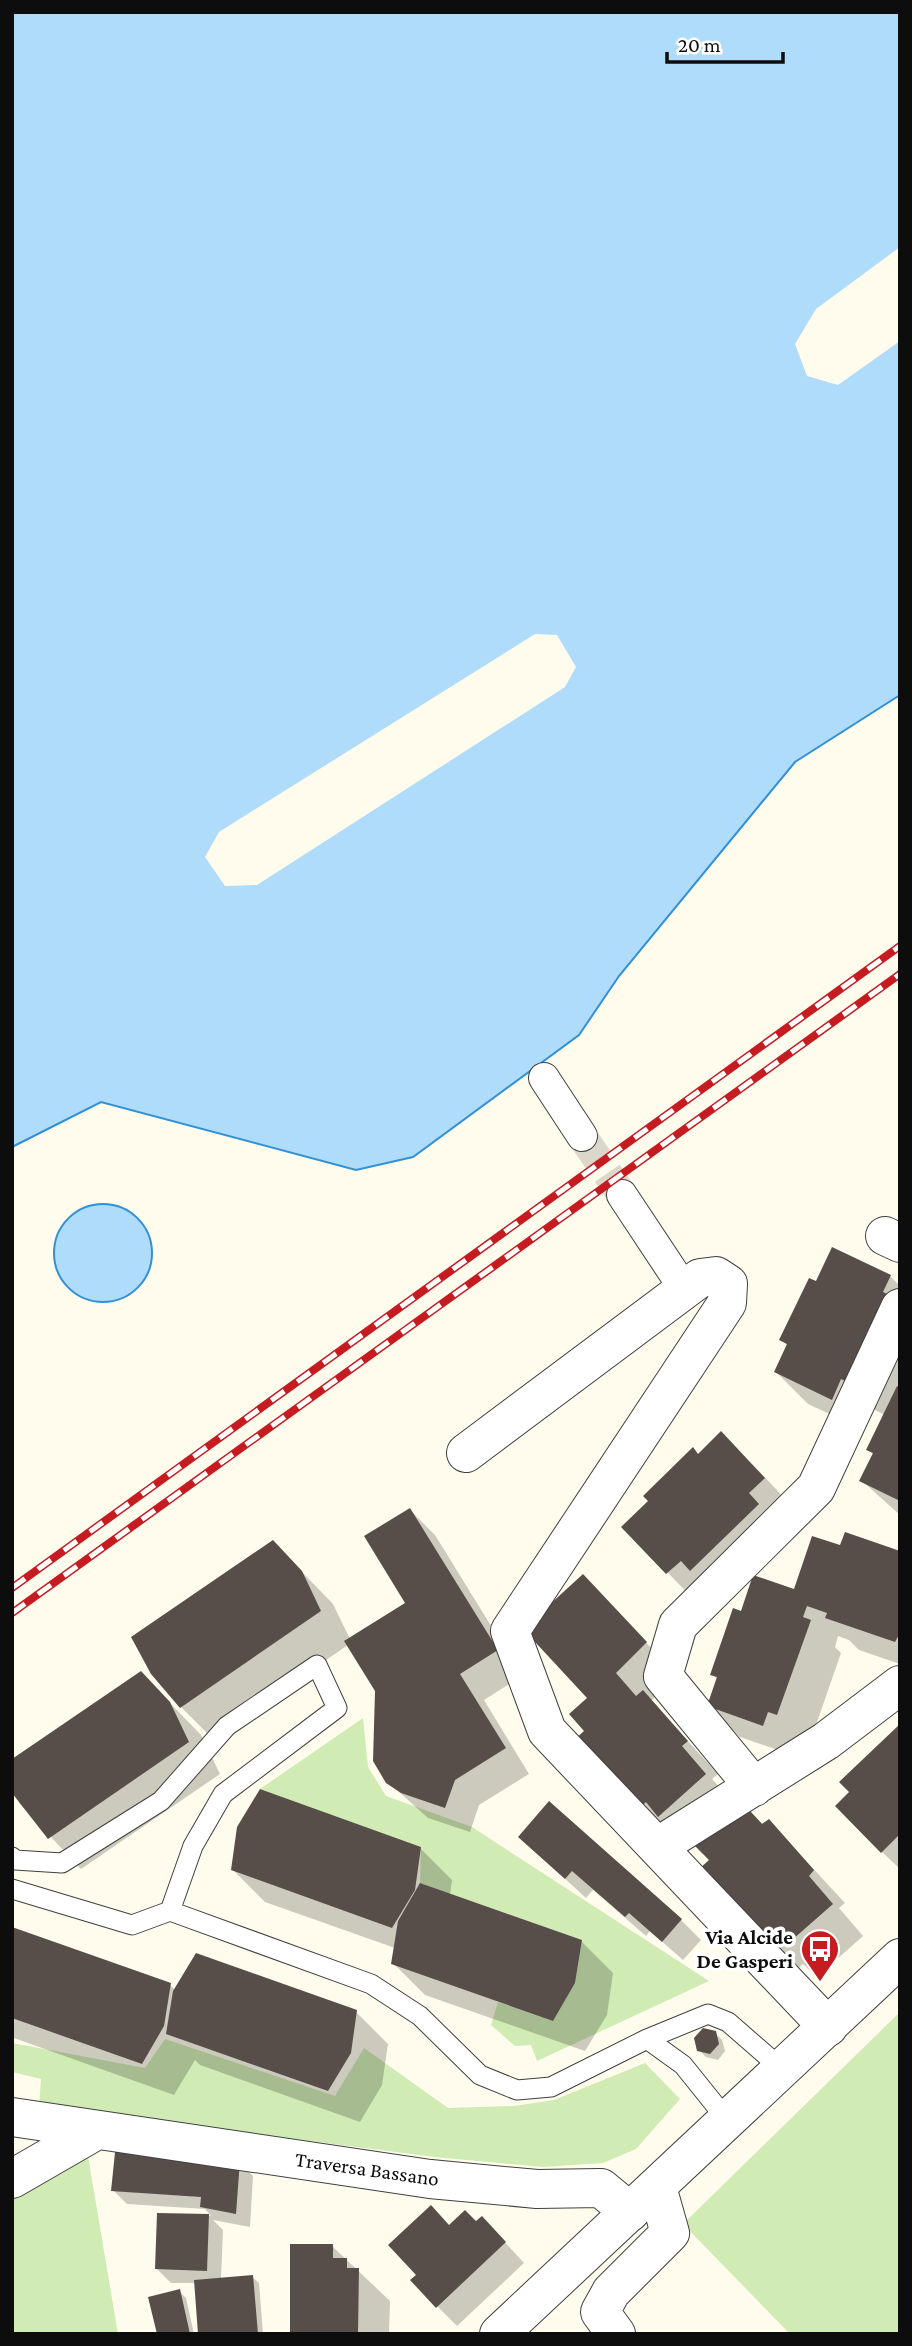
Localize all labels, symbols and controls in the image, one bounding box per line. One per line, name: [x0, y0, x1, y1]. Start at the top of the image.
scale bar: [667, 21, 782, 65]
text: 20 m: [678, 33, 721, 57]
place label: Via Alcide De Gasperi: [697, 1925, 793, 1973]
bus stop icon: Via Alcide De Gasperi: [799, 1928, 841, 1983]
street label: Traversa Bassano: [293, 2147, 441, 2191]

